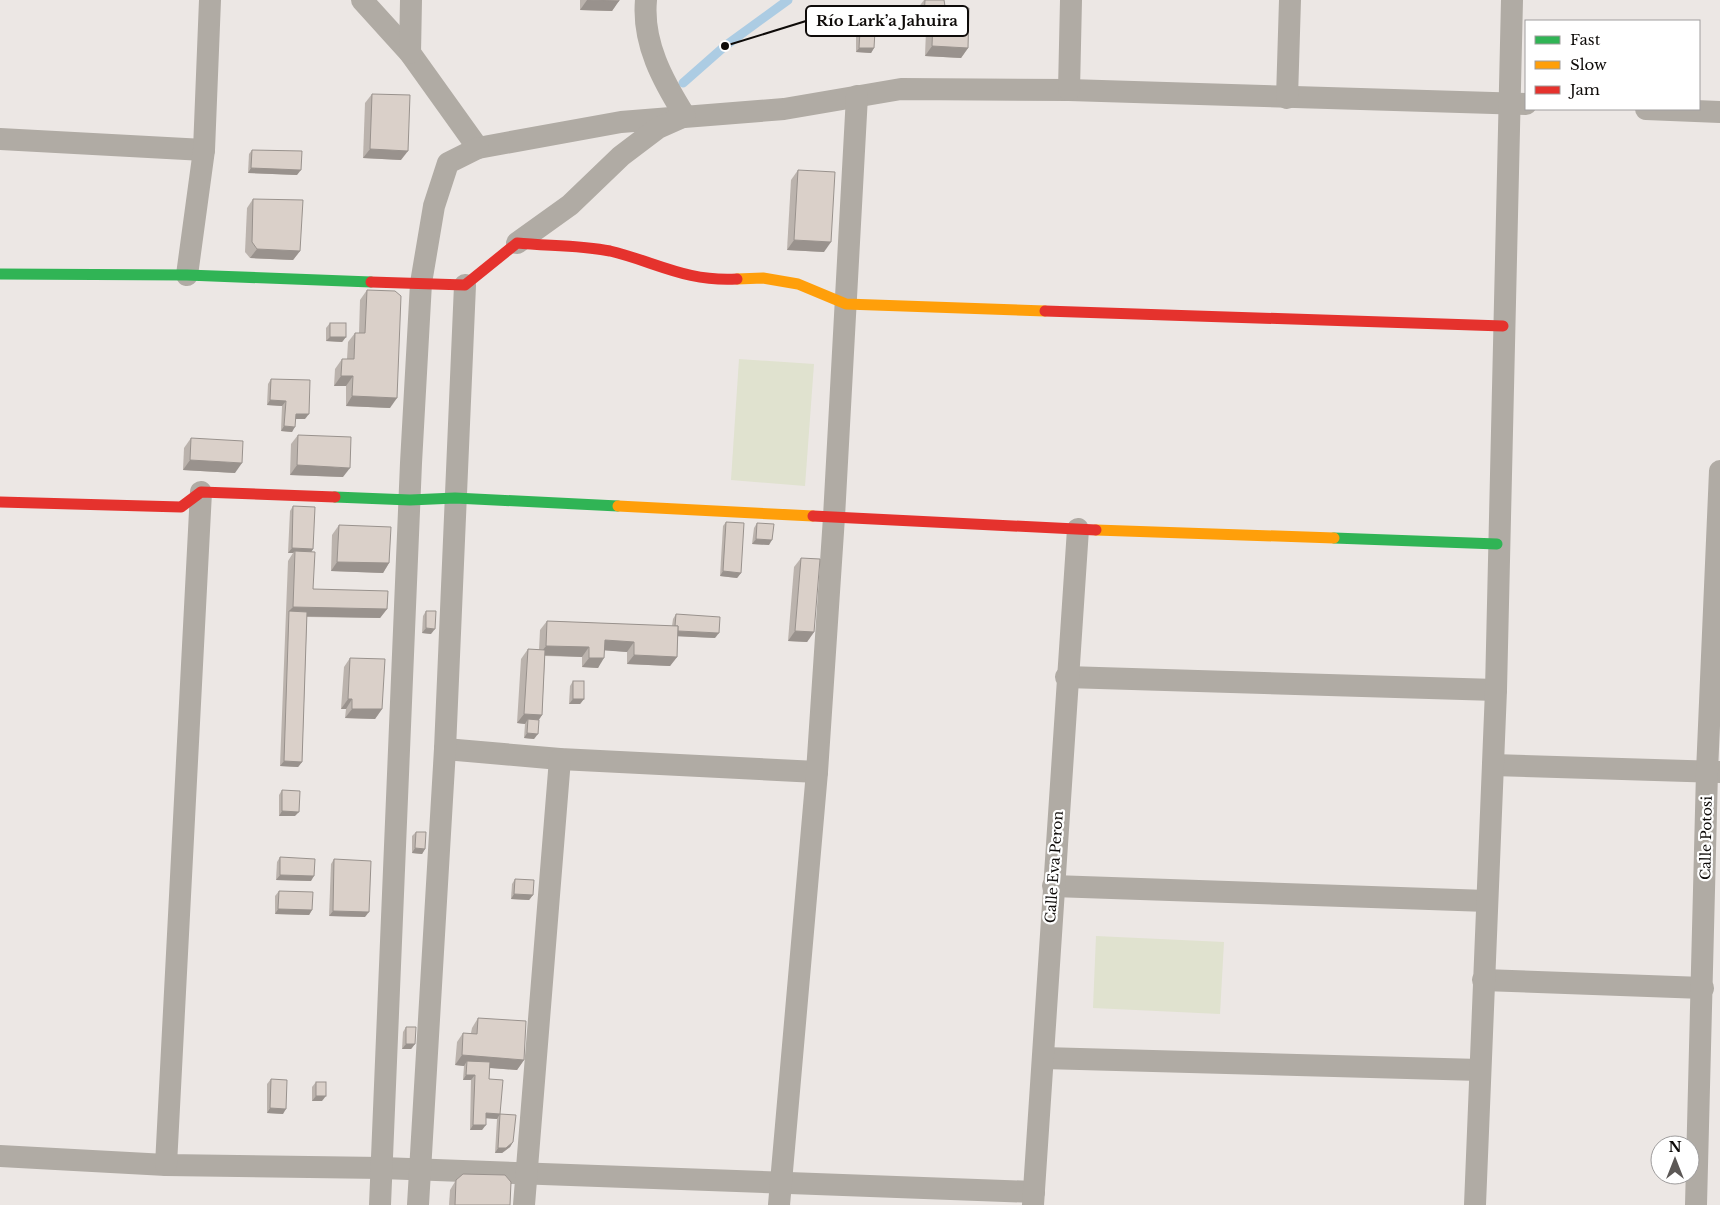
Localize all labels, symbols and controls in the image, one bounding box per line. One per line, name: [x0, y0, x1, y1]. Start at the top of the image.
callout: Río Lark’a Jahuira: [806, 6, 968, 36]
text: Río Lark’a Jahuira: [816, 11, 958, 30]
legend: [1525, 20, 1700, 110]
text: Fast: [1570, 30, 1601, 49]
text: Slow: [1570, 55, 1607, 74]
text: Jam: [1568, 80, 1600, 99]
street label: Calle Potosi: [1696, 796, 1716, 880]
street label: Calle Eva Peron: [1041, 810, 1067, 924]
north arrow: [1650, 1135, 1700, 1185]
text: N: [1668, 1138, 1682, 1156]

